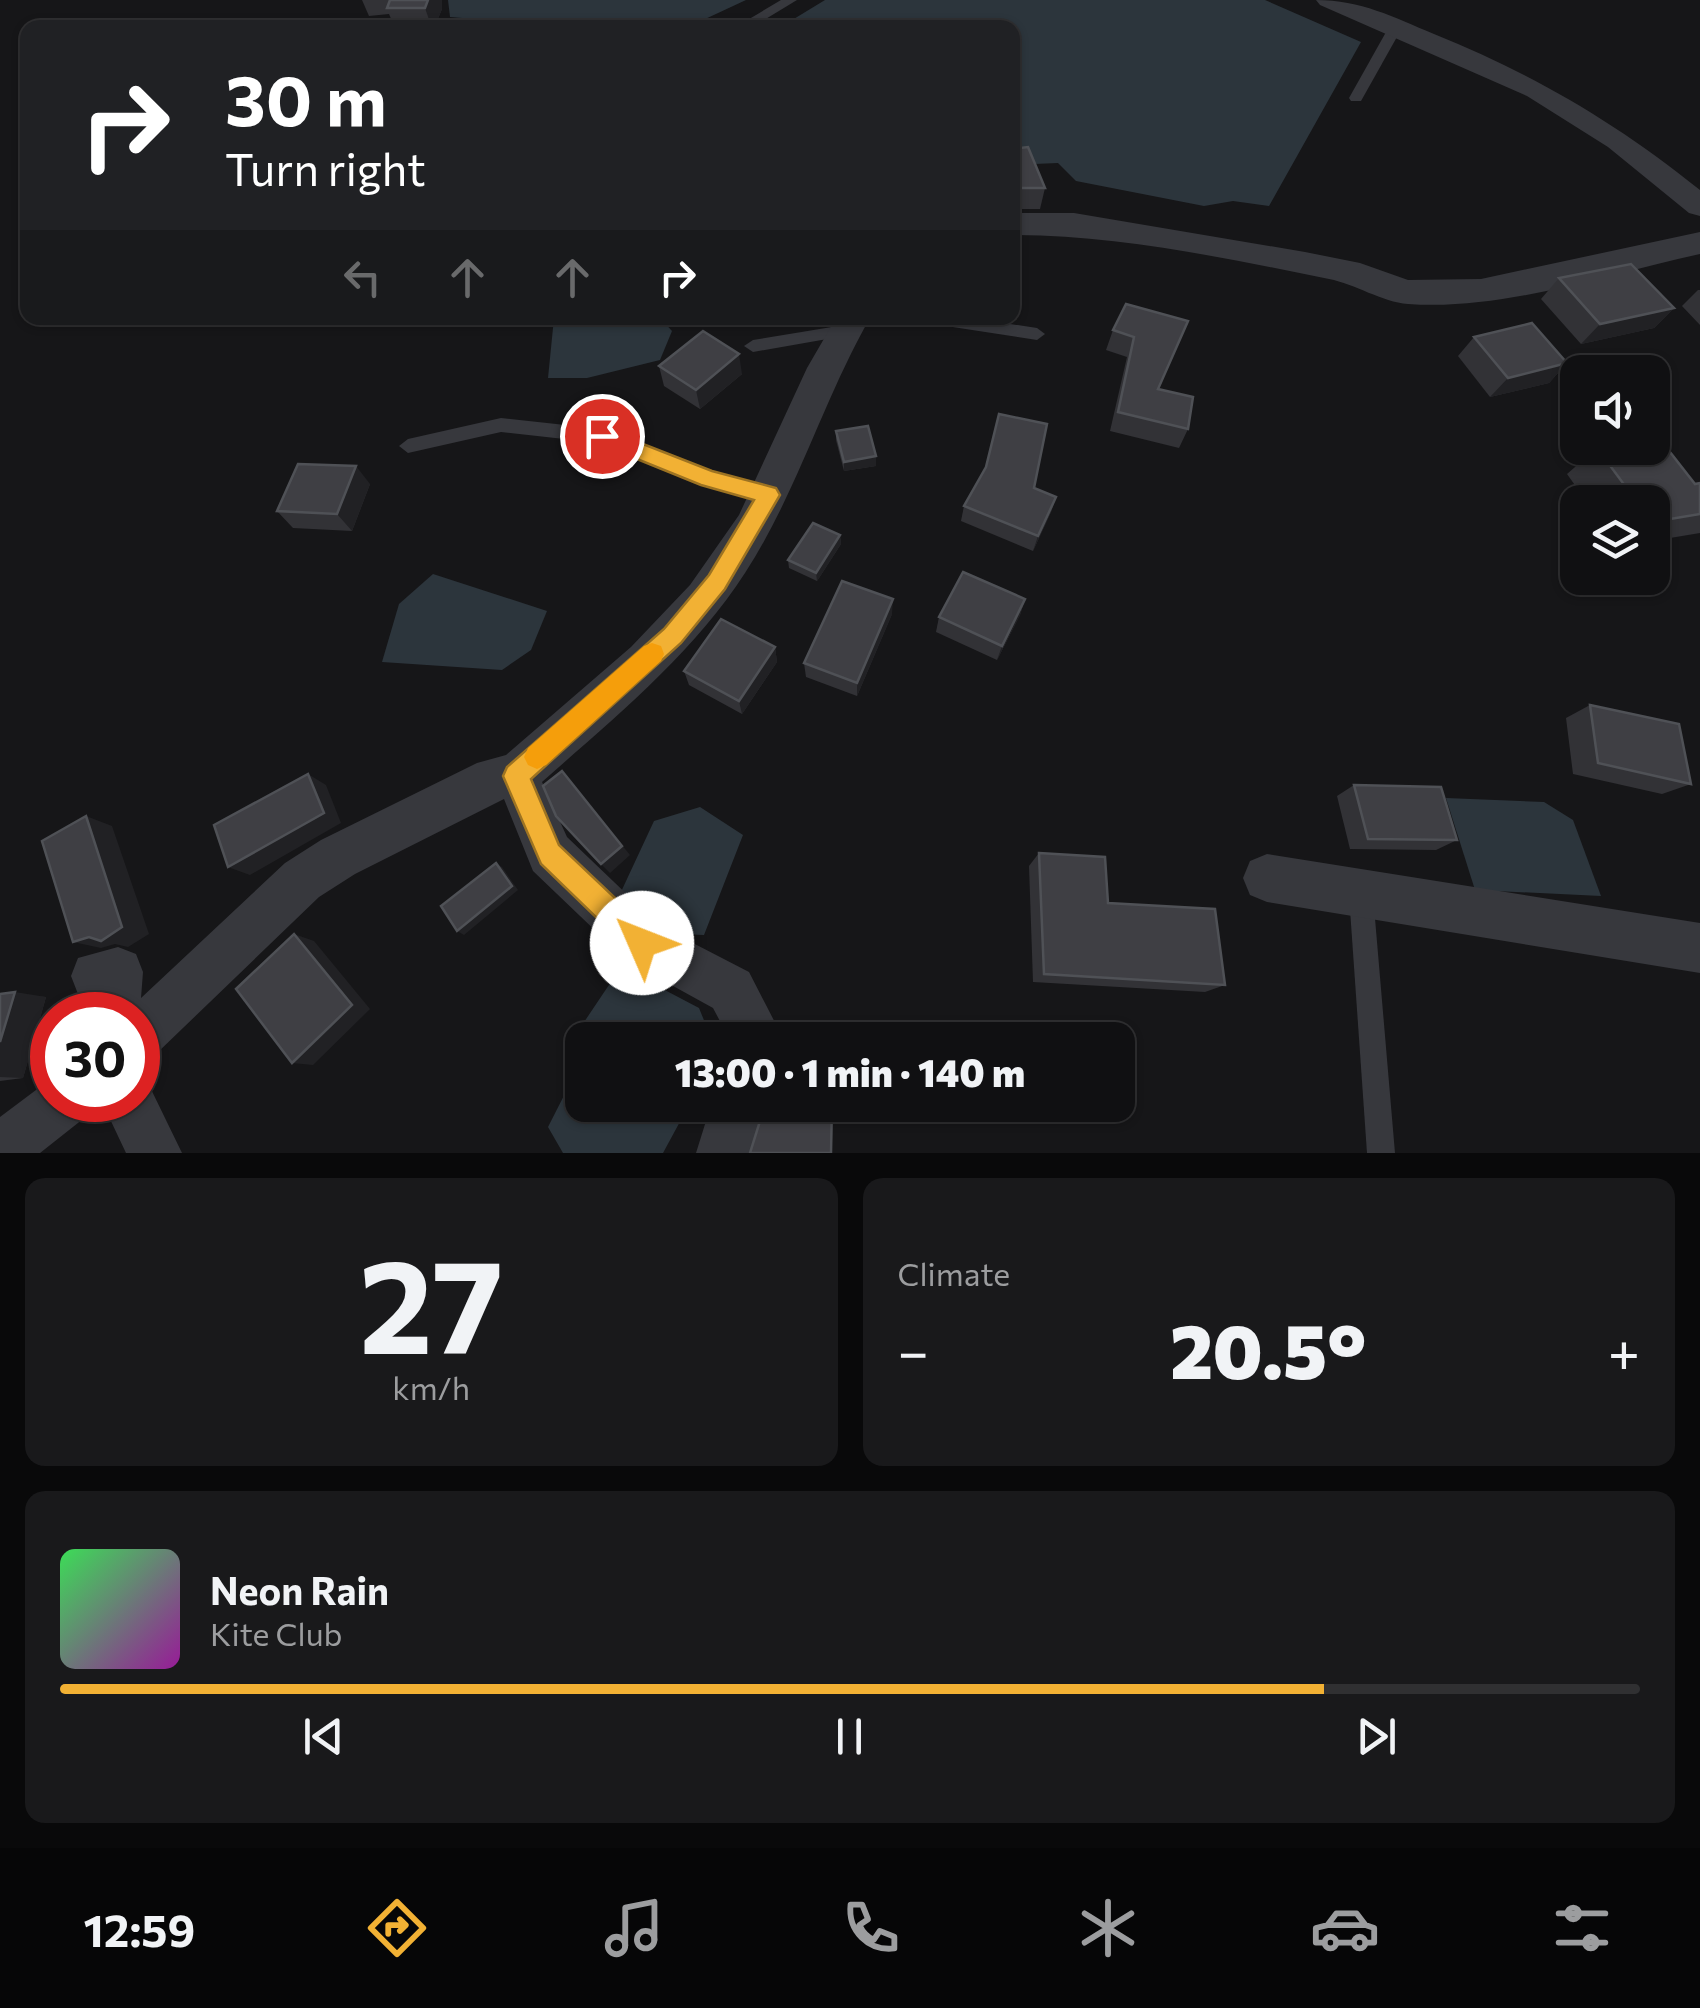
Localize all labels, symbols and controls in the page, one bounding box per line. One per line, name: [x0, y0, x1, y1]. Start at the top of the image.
text: 30 m: [225, 55, 387, 140]
icon: right: [60, 60, 190, 190]
text: Turn right: [225, 140, 426, 195]
icon: left: [335, 250, 390, 305]
icon: ahead: [440, 250, 495, 305]
icon: ahead: [545, 250, 600, 305]
icon: right: [650, 250, 705, 305]
map controls: [1560, 355, 1670, 595]
button: sound: [1560, 355, 1670, 465]
pin: [560, 394, 645, 479]
icon: arrive: [575, 409, 630, 464]
button: layers: [1560, 485, 1670, 595]
position arrow: [590, 891, 694, 995]
speed limit sign: 30: [30, 992, 160, 1122]
text: 13:00 · 1 min · 140 m: [675, 1048, 1025, 1095]
text: 27: [359, 1222, 504, 1381]
text: Climate: [898, 1253, 1010, 1293]
text: 20.5°: [1170, 1303, 1367, 1394]
text: −: [898, 1316, 929, 1383]
text: +: [1608, 1316, 1640, 1383]
text: km/h: [392, 1367, 470, 1407]
text: Neon Rain: [210, 1566, 389, 1613]
text: Kite Club: [210, 1613, 342, 1653]
icon: previous: [296, 1709, 351, 1764]
icon: pause: [822, 1709, 877, 1764]
icon: next: [1349, 1709, 1404, 1764]
icon: directions: [362, 1893, 432, 1963]
icon: music: [599, 1893, 669, 1963]
icon: phone: [836, 1893, 906, 1963]
icon: climate: [1073, 1893, 1143, 1963]
icon: car: [1310, 1893, 1380, 1963]
icon: filters: [1547, 1893, 1617, 1963]
text: 12:59: [83, 1901, 195, 1956]

